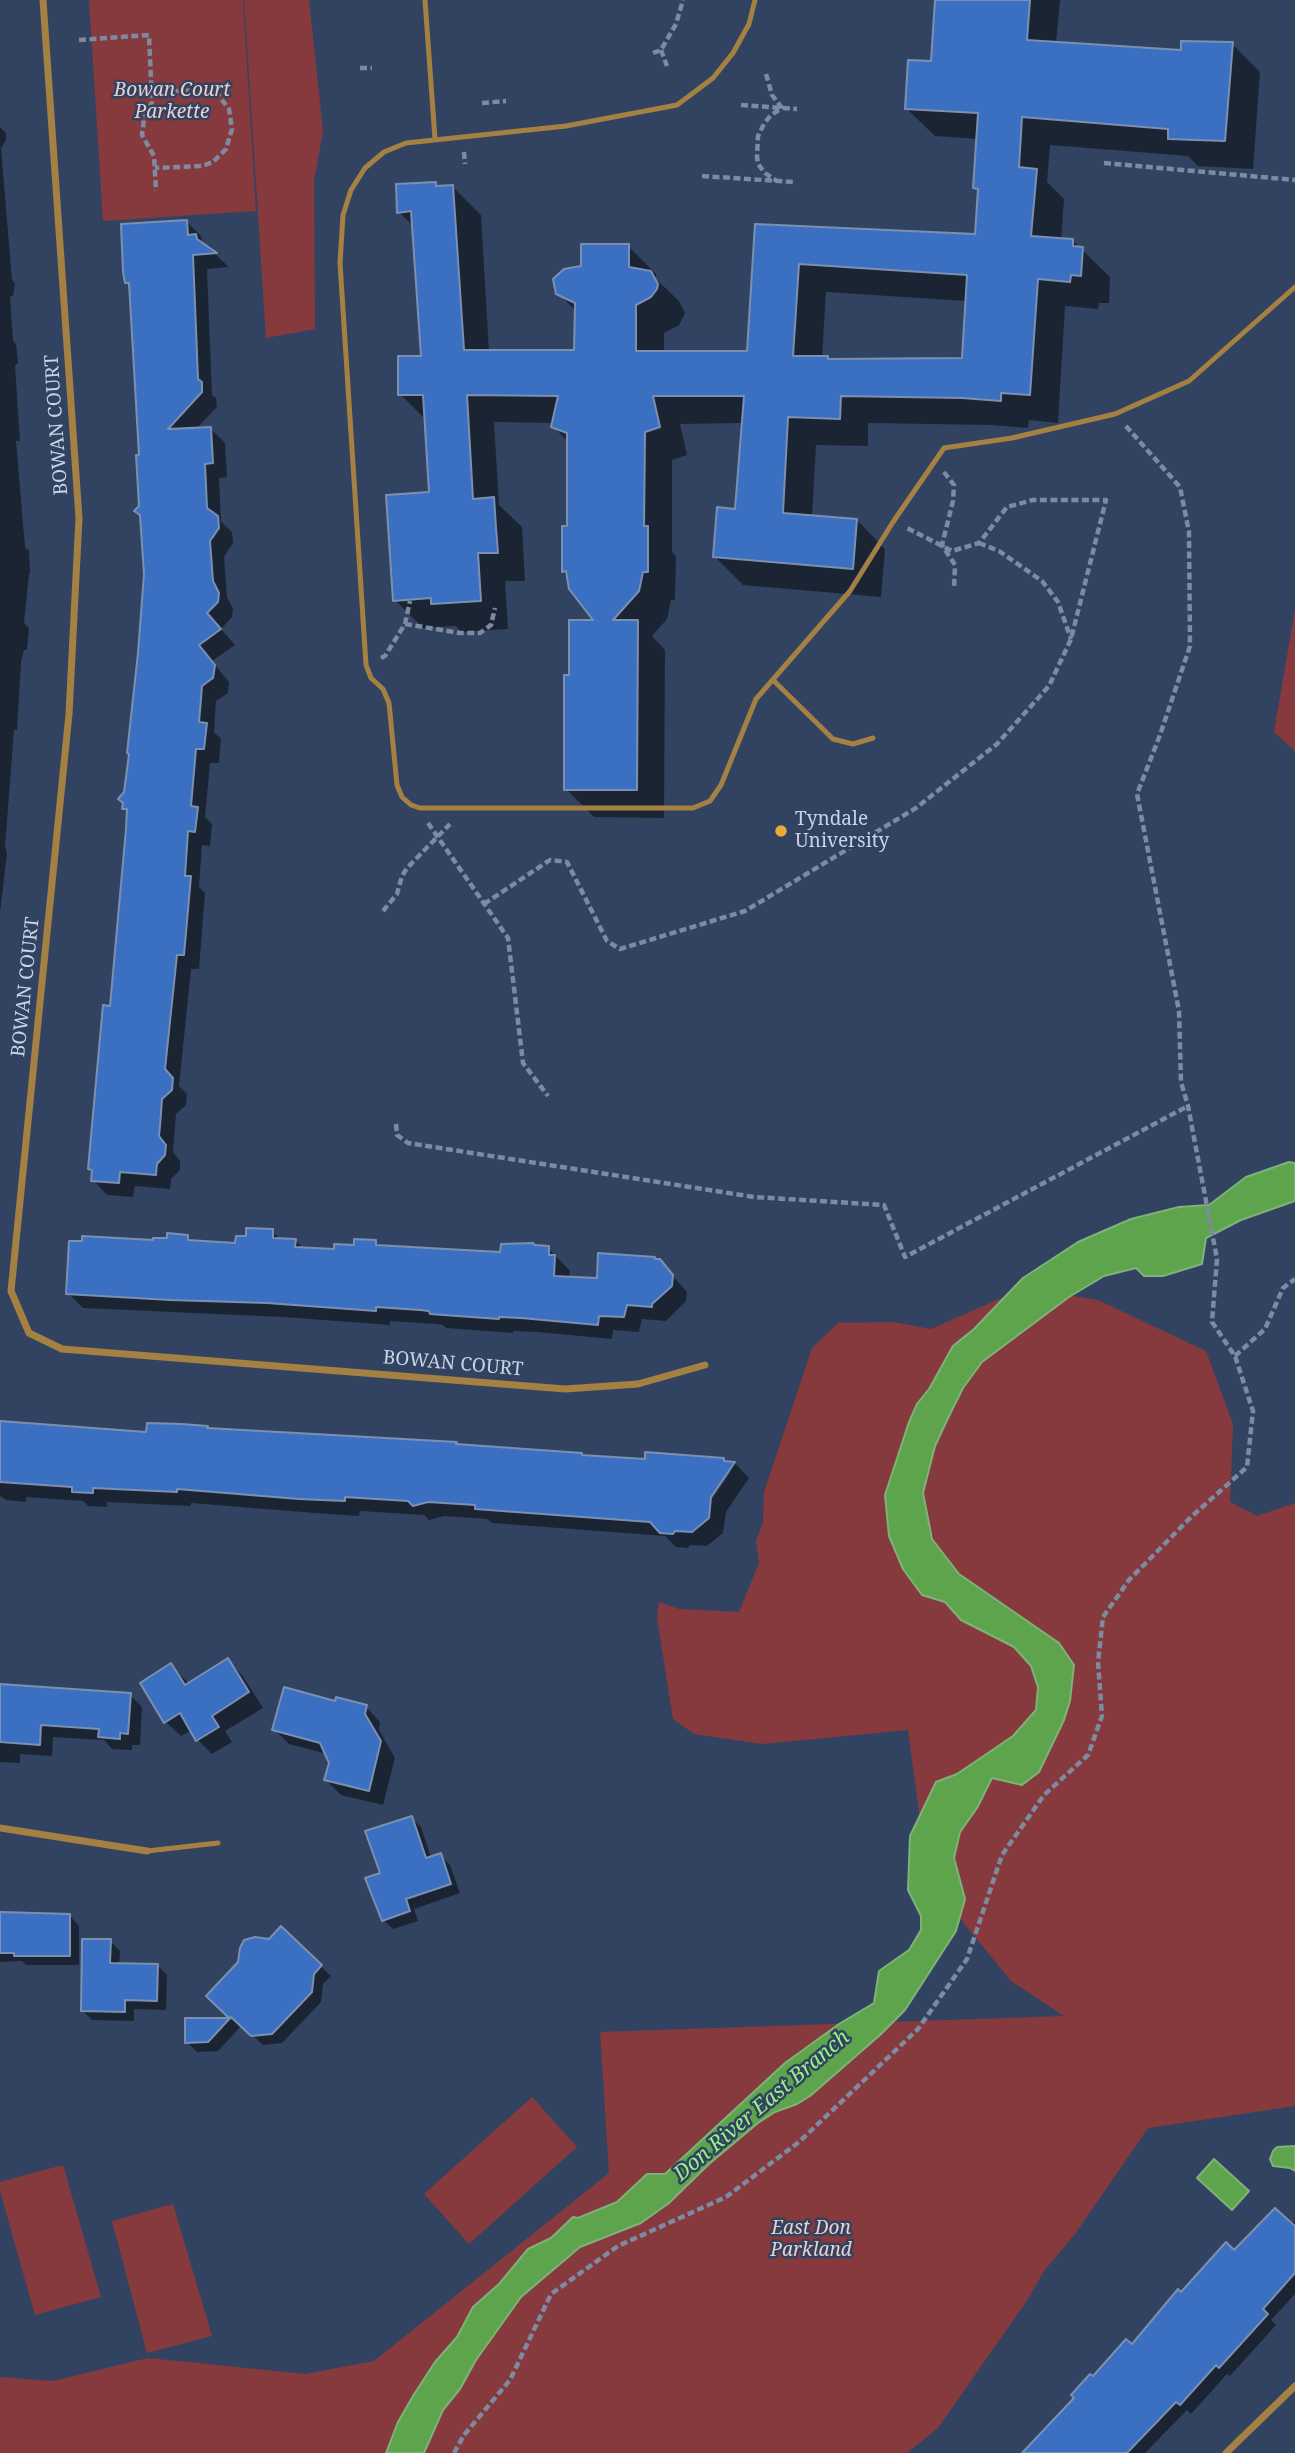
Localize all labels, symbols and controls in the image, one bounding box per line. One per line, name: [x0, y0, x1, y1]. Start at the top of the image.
park label: Bowan Court Parkette: [114, 80, 230, 124]
street label: BOWAN COURT: [41, 354, 73, 496]
place label: Tyndale University: [795, 809, 889, 853]
marker: Tyndale University: [773, 823, 789, 839]
street label: BOWAN COURT: [7, 916, 45, 1058]
street label: BOWAN COURT: [382, 1347, 524, 1381]
water label: Don River East Branch: [669, 2025, 855, 2187]
park label: East Don Parkland: [770, 2218, 852, 2262]

